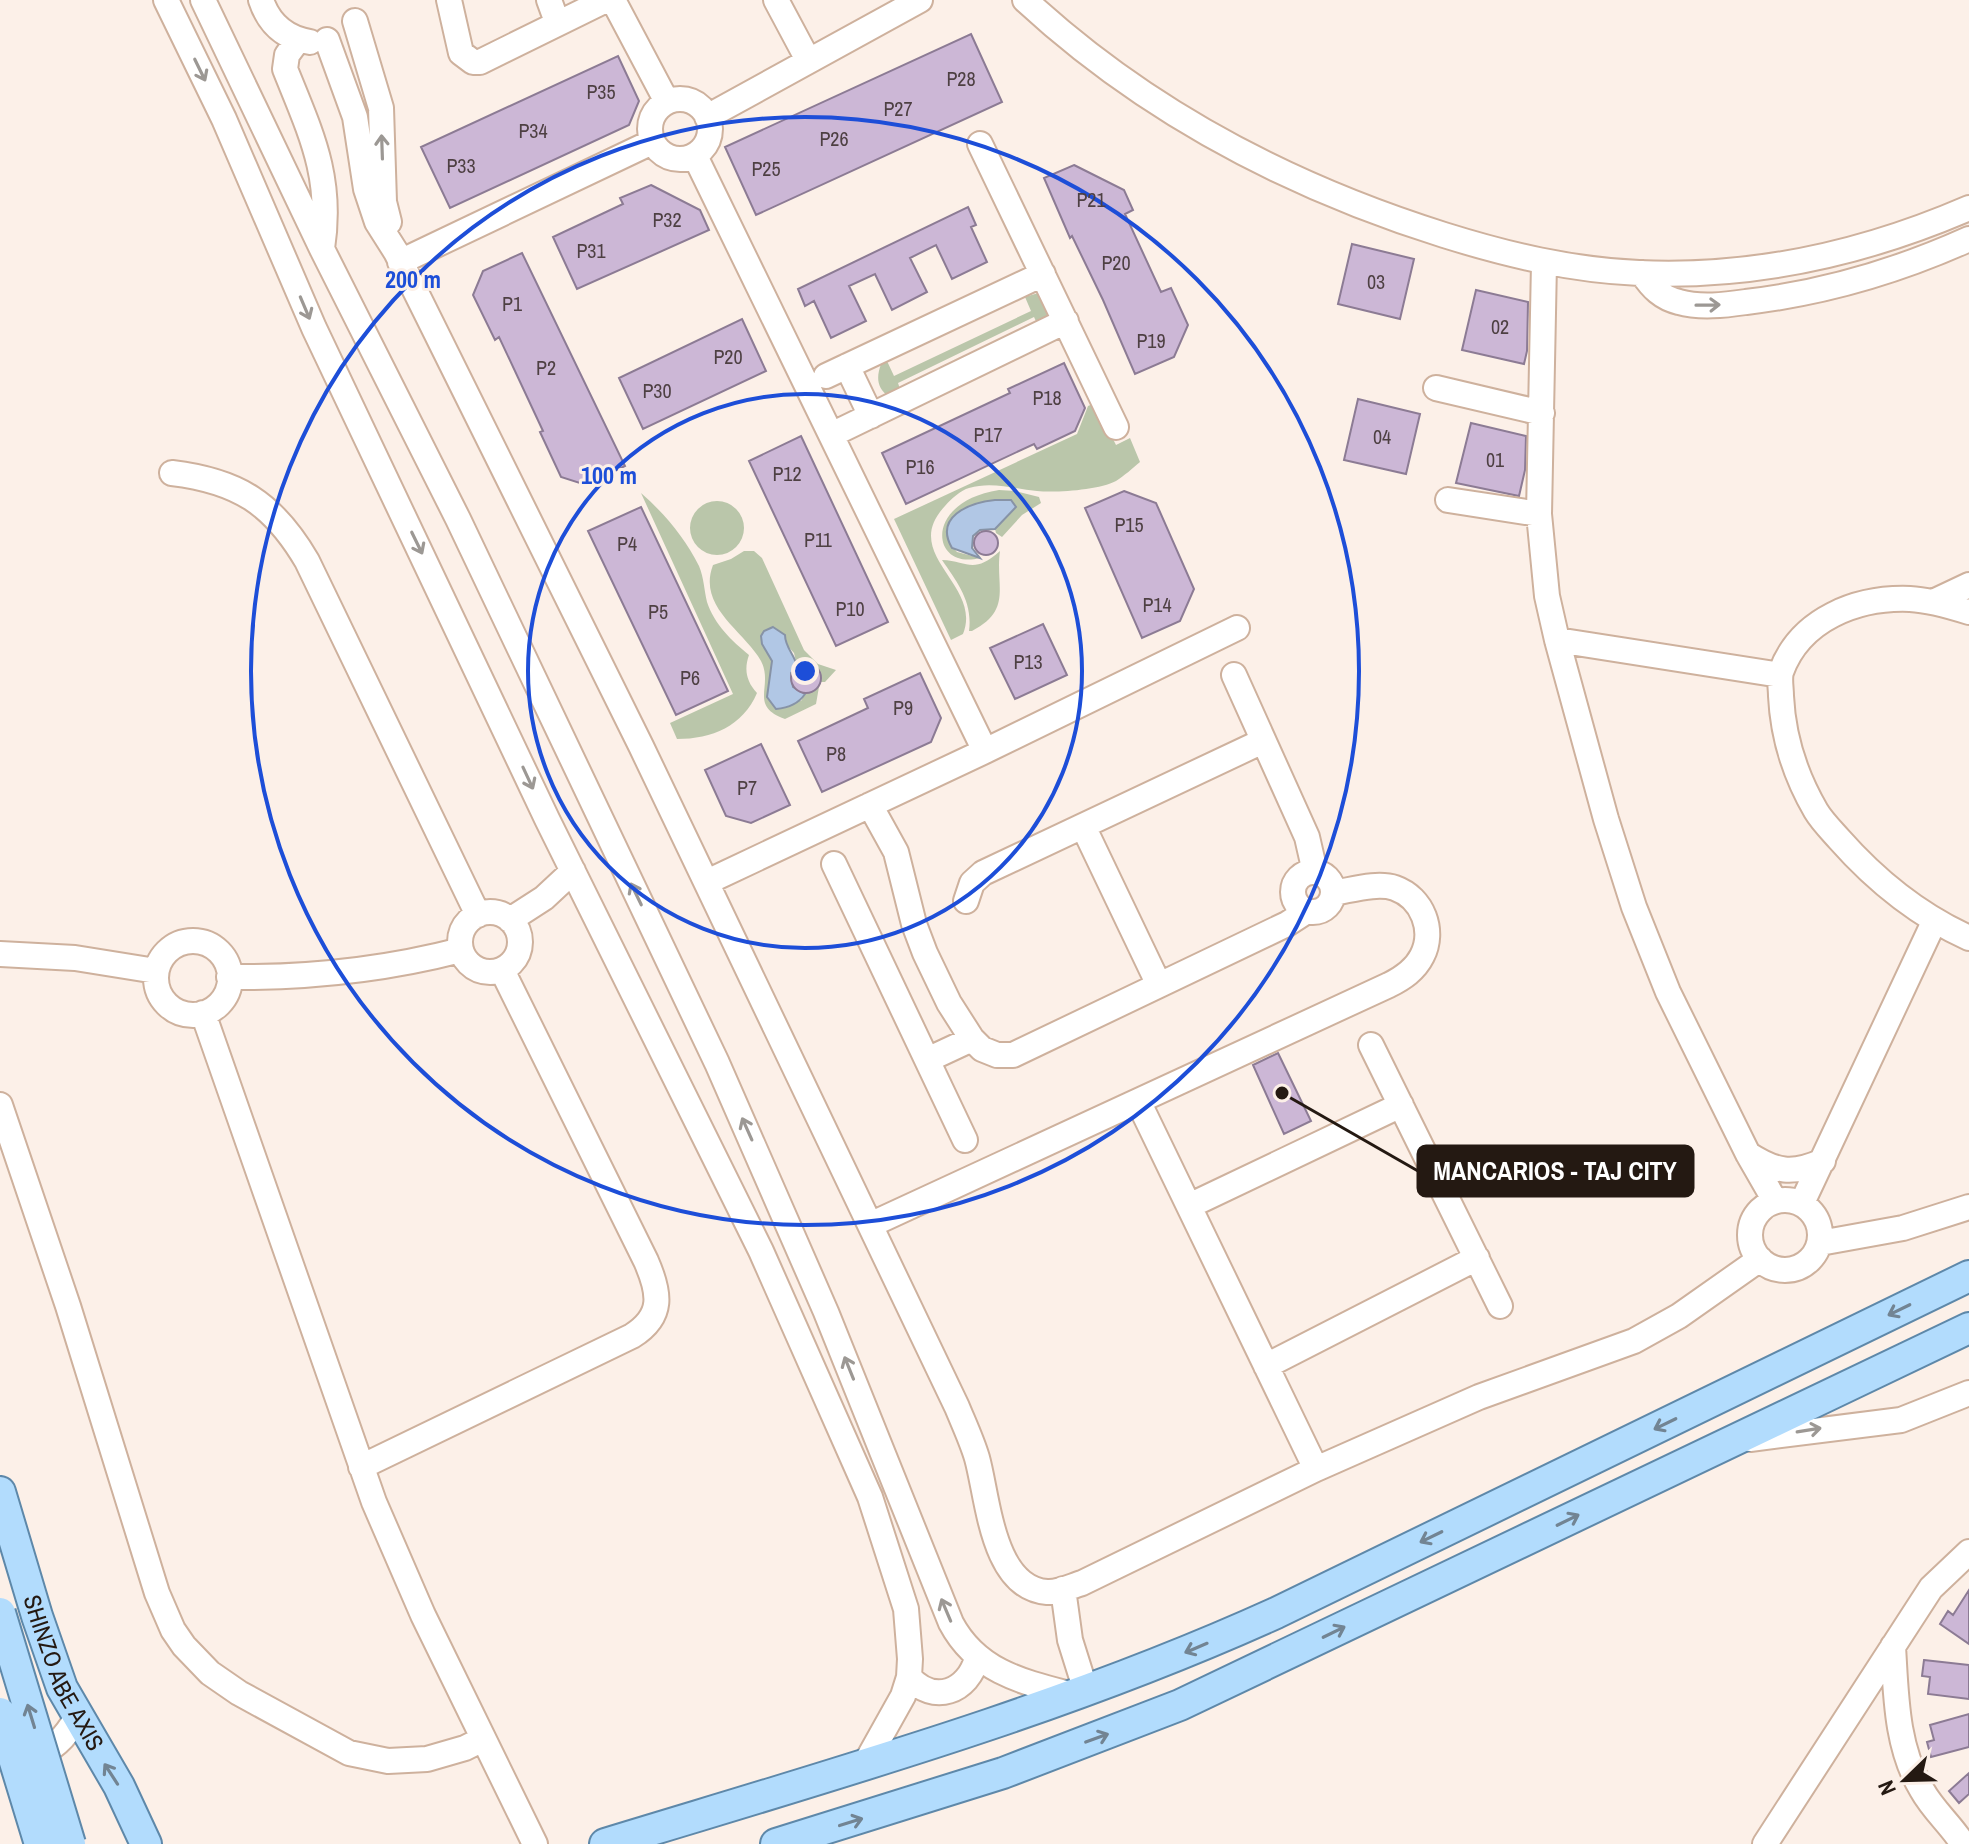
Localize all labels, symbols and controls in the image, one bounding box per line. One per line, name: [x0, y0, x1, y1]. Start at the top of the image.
one-way arrow: [193, 58, 208, 82]
house number: P28: [946, 65, 976, 92]
house number: P35: [586, 78, 616, 105]
house number: P27: [883, 95, 913, 122]
house number: P34: [518, 117, 548, 144]
house number: P26: [819, 125, 849, 152]
one-way arrow: [375, 134, 390, 161]
house number: P33: [446, 152, 476, 179]
house number: P25: [751, 155, 781, 182]
house number: P21: [1076, 186, 1106, 213]
house number: P32: [652, 206, 682, 233]
house number: P31: [576, 237, 606, 264]
house number: P20: [1101, 249, 1131, 276]
text: 200 m: [385, 263, 441, 295]
house number: 03: [1367, 268, 1385, 295]
house number: P1: [502, 290, 522, 317]
one-way arrow: [299, 295, 314, 320]
one-way arrow: [1694, 297, 1721, 312]
house number: 02: [1491, 313, 1509, 340]
house number: P19: [1136, 327, 1166, 354]
house number: P20: [713, 343, 743, 370]
house number: P2: [536, 354, 556, 381]
house number: P30: [642, 377, 672, 404]
house number: P18: [1032, 384, 1062, 411]
house number: P17: [973, 421, 1003, 448]
house number: 04: [1373, 423, 1391, 450]
house number: 01: [1486, 446, 1504, 473]
house number: P16: [905, 453, 935, 480]
text: 100 m: [581, 459, 637, 491]
house number: P12: [772, 460, 802, 487]
house number: P15: [1114, 511, 1144, 538]
house number: P11: [804, 526, 832, 553]
one-way arrow: [410, 530, 426, 554]
house number: P4: [617, 530, 637, 557]
house number: P14: [1142, 591, 1172, 618]
house number: P10: [835, 595, 865, 622]
house number: P5: [648, 598, 668, 625]
house number: P13: [1013, 648, 1043, 675]
centre of rings: [791, 657, 819, 685]
house number: P6: [680, 664, 700, 691]
house number: P9: [893, 694, 913, 721]
house number: P8: [826, 740, 846, 767]
one-way arrow: [521, 766, 536, 790]
house number: P7: [737, 774, 757, 801]
one-way arrow: [628, 883, 643, 906]
one-way arrow: [739, 1118, 754, 1142]
callout: MANCARIOS - TAJ CITY: [1418, 1146, 1693, 1196]
text: MANCARIOS - TAJ CITY: [1433, 1153, 1678, 1188]
one-way arrow: [1887, 1303, 1911, 1318]
one-way arrow: [841, 1356, 855, 1381]
one-way arrow: [1654, 1417, 1677, 1432]
one-way arrow: [1796, 1422, 1821, 1437]
one-way arrow: [1556, 1512, 1580, 1527]
one-way arrow: [1420, 1530, 1444, 1545]
street label: SHINZO ABE AXIS: [17, 1591, 112, 1756]
one-way arrow: [937, 1598, 952, 1623]
one-way arrow: [1322, 1624, 1346, 1639]
one-way arrow: [1184, 1642, 1209, 1657]
one-way arrow: [23, 1703, 38, 1729]
one-way arrow: [1084, 1730, 1109, 1745]
north arrow: [1865, 1740, 1945, 1820]
one-way arrow: [103, 1764, 120, 1786]
text: N: [1870, 1776, 1903, 1800]
one-way arrow: [837, 1814, 863, 1829]

